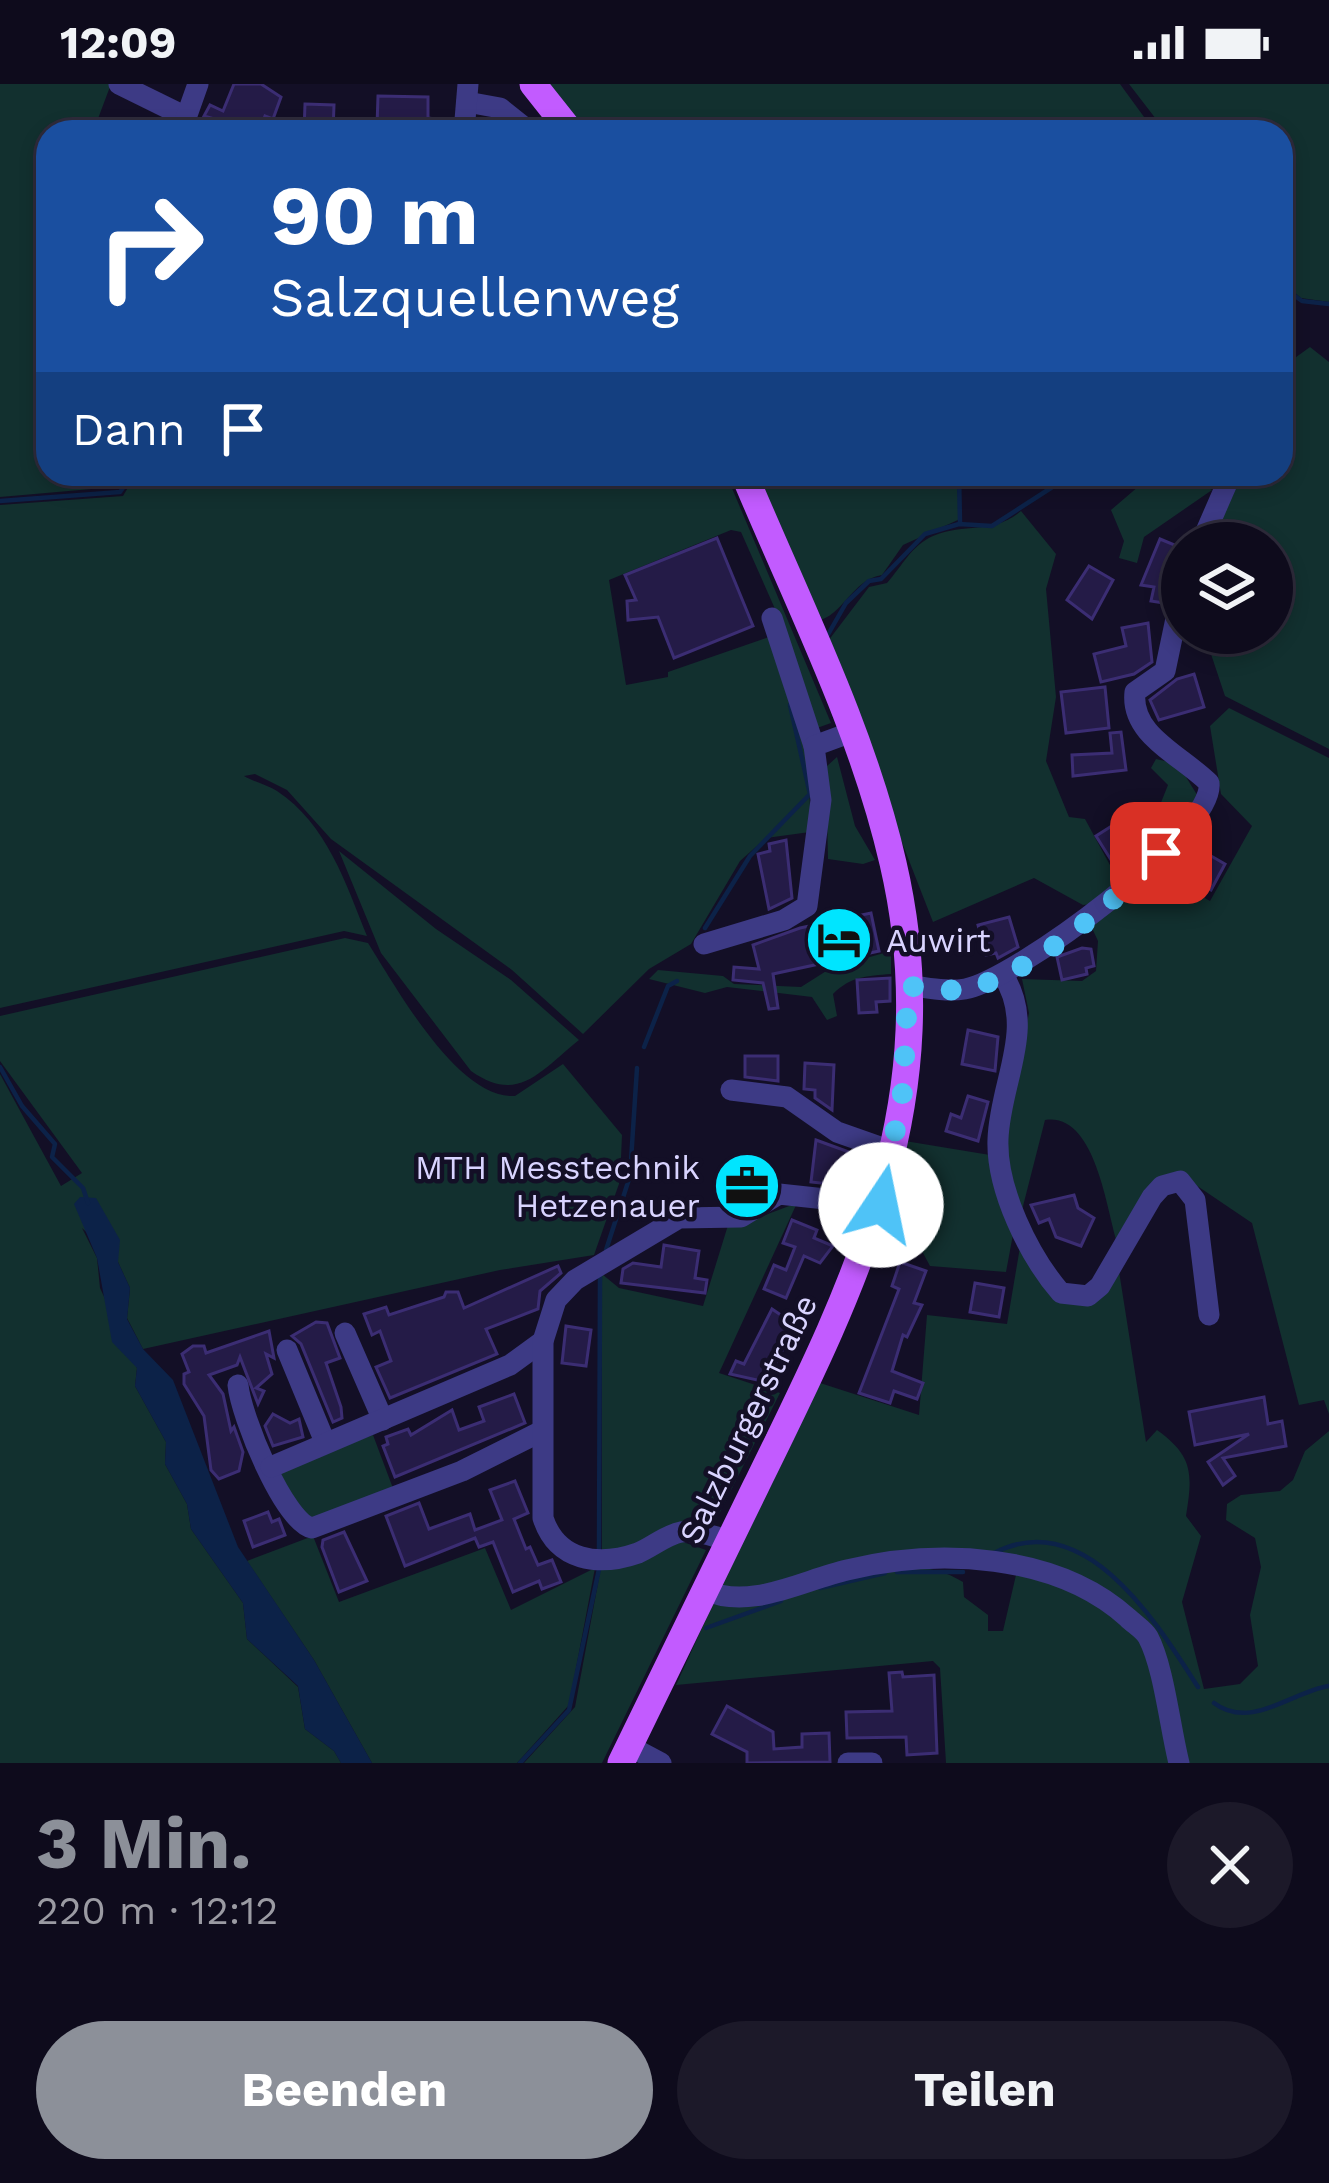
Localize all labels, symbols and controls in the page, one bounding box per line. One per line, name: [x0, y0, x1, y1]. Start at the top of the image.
text: 12:09: [60, 16, 177, 69]
text: 90 m: [270, 166, 479, 264]
icon: right: [72, 168, 228, 324]
text: Salzquellenweg: [270, 266, 679, 329]
icon: arrive: [210, 396, 276, 462]
text: Dann: [72, 403, 186, 456]
map controls: [1161, 522, 1293, 654]
button: layers: [1161, 522, 1293, 654]
pin: [1110, 802, 1212, 904]
icon: arrive: [1128, 820, 1194, 886]
hotel icon: Auwirt: [804, 905, 874, 975]
place label: Auwirt: [886, 921, 991, 960]
position arrow: [818, 1142, 944, 1268]
place label: MTH Messtechnik Hetzenauer: [415, 1148, 700, 1225]
office icon: MTH Messtechnik Hetzenauer: [712, 1151, 782, 1221]
street label: Salzburgerstraße: [671, 1288, 825, 1550]
text: 3 Min.: [36, 1801, 251, 1885]
button: close: [1167, 1802, 1293, 1928]
text: 220 m · 12:12: [36, 1888, 278, 1933]
button: Beenden: [36, 2021, 653, 2159]
button: Teilen: [677, 2021, 1293, 2159]

